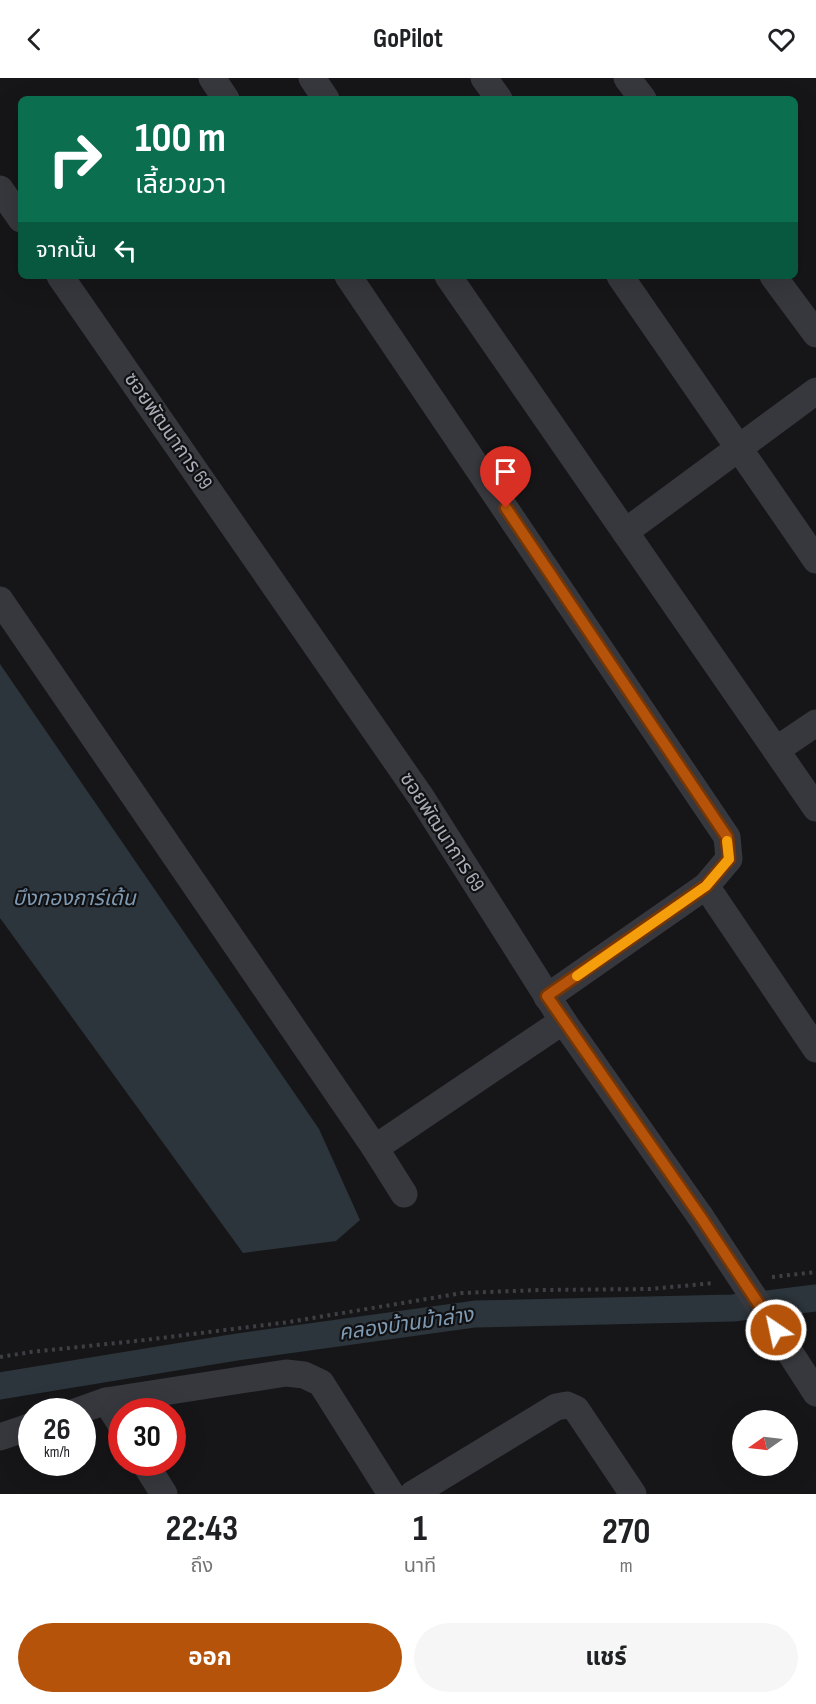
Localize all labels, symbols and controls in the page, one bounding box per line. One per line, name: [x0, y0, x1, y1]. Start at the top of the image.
icon: back: [18, 23, 51, 56]
text: GoPilot: [373, 23, 443, 55]
icon: heart: [765, 23, 798, 56]
text: 100 m: [135, 113, 226, 164]
icon: right: [36, 120, 114, 198]
text: เลี้ยวขวา: [135, 169, 226, 201]
icon: left: [109, 234, 142, 267]
text: จากนั้น: [36, 237, 97, 264]
street label: ซอยพัฒนาการ 69: [119, 368, 217, 494]
pin: [480, 446, 531, 508]
icon: arrive: [489, 455, 522, 488]
street label: ซอยพัฒนาการ 69: [395, 768, 489, 896]
water label: บึงทองการ์เด้น: [12, 886, 137, 911]
position arrow: [744, 1298, 808, 1362]
water label: คลองบ้านม้าล่าง: [337, 1302, 477, 1346]
speed limit sign: 30: [108, 1398, 186, 1476]
north arrow: [732, 1410, 798, 1476]
map controls: [732, 1410, 798, 1476]
text: 26: [43, 1412, 71, 1448]
text: km/h: [44, 1443, 70, 1462]
text: 22:43: [166, 1508, 238, 1551]
text: 1: [413, 1508, 427, 1551]
text: 270: [602, 1511, 650, 1554]
text: ถึง: [190, 1554, 213, 1578]
text: นาที: [404, 1554, 436, 1578]
text: m: [620, 1554, 633, 1578]
button: ออก: [18, 1623, 402, 1692]
button: แชร์: [414, 1623, 798, 1692]

